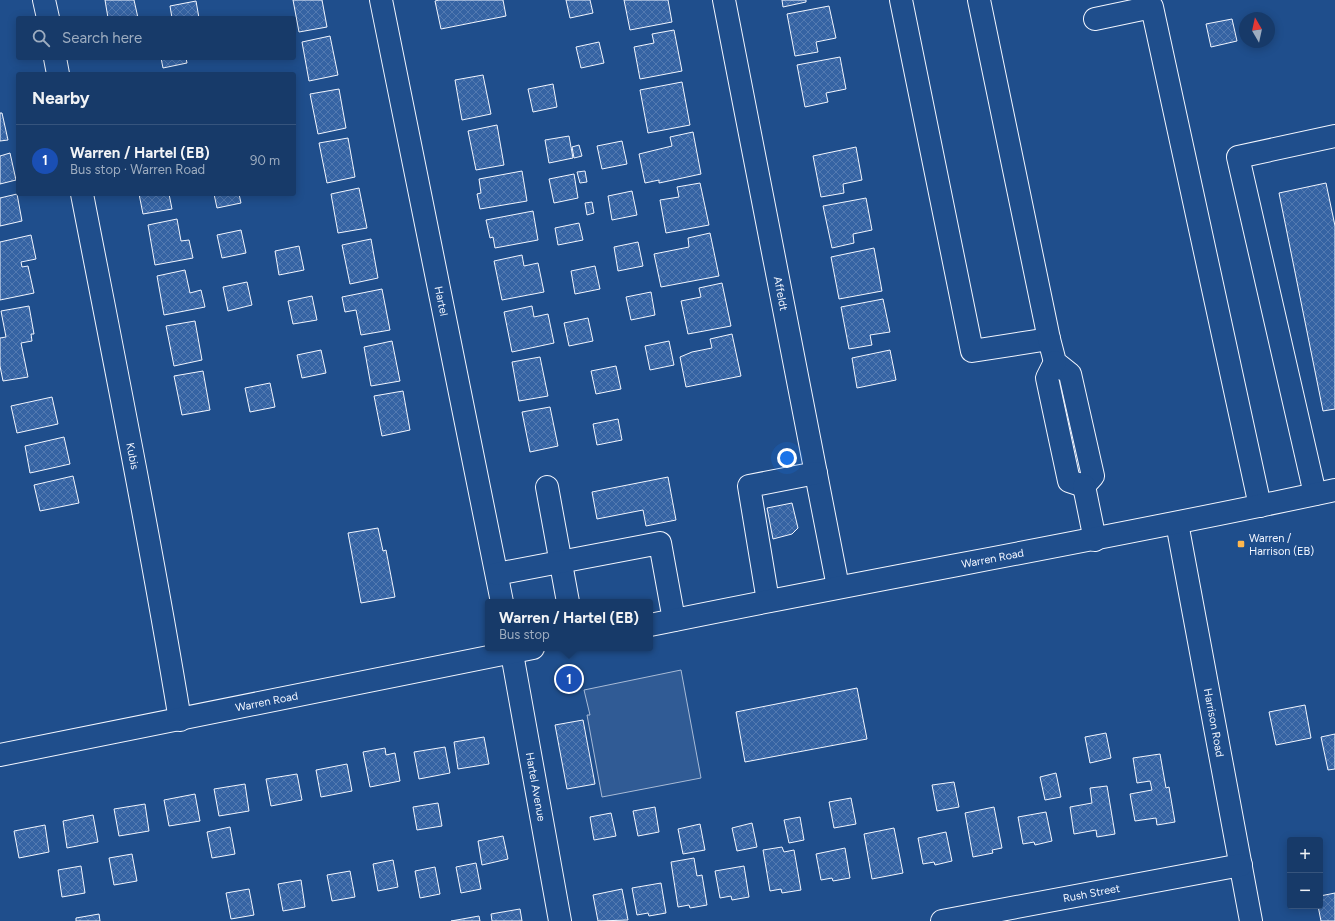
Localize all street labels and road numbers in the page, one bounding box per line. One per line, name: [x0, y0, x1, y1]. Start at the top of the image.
street label: Affeldt: [771, 275, 790, 312]
street label: Hartel: [432, 285, 450, 317]
street label: Kubis: [123, 442, 141, 471]
street label: Warren Road: [960, 546, 1025, 571]
street label: Harrison Road: [1201, 687, 1226, 758]
street label: Warren Road: [234, 689, 299, 715]
street label: Hartel Avenue: [523, 751, 548, 823]
street label: Rush Street: [1062, 882, 1121, 905]

